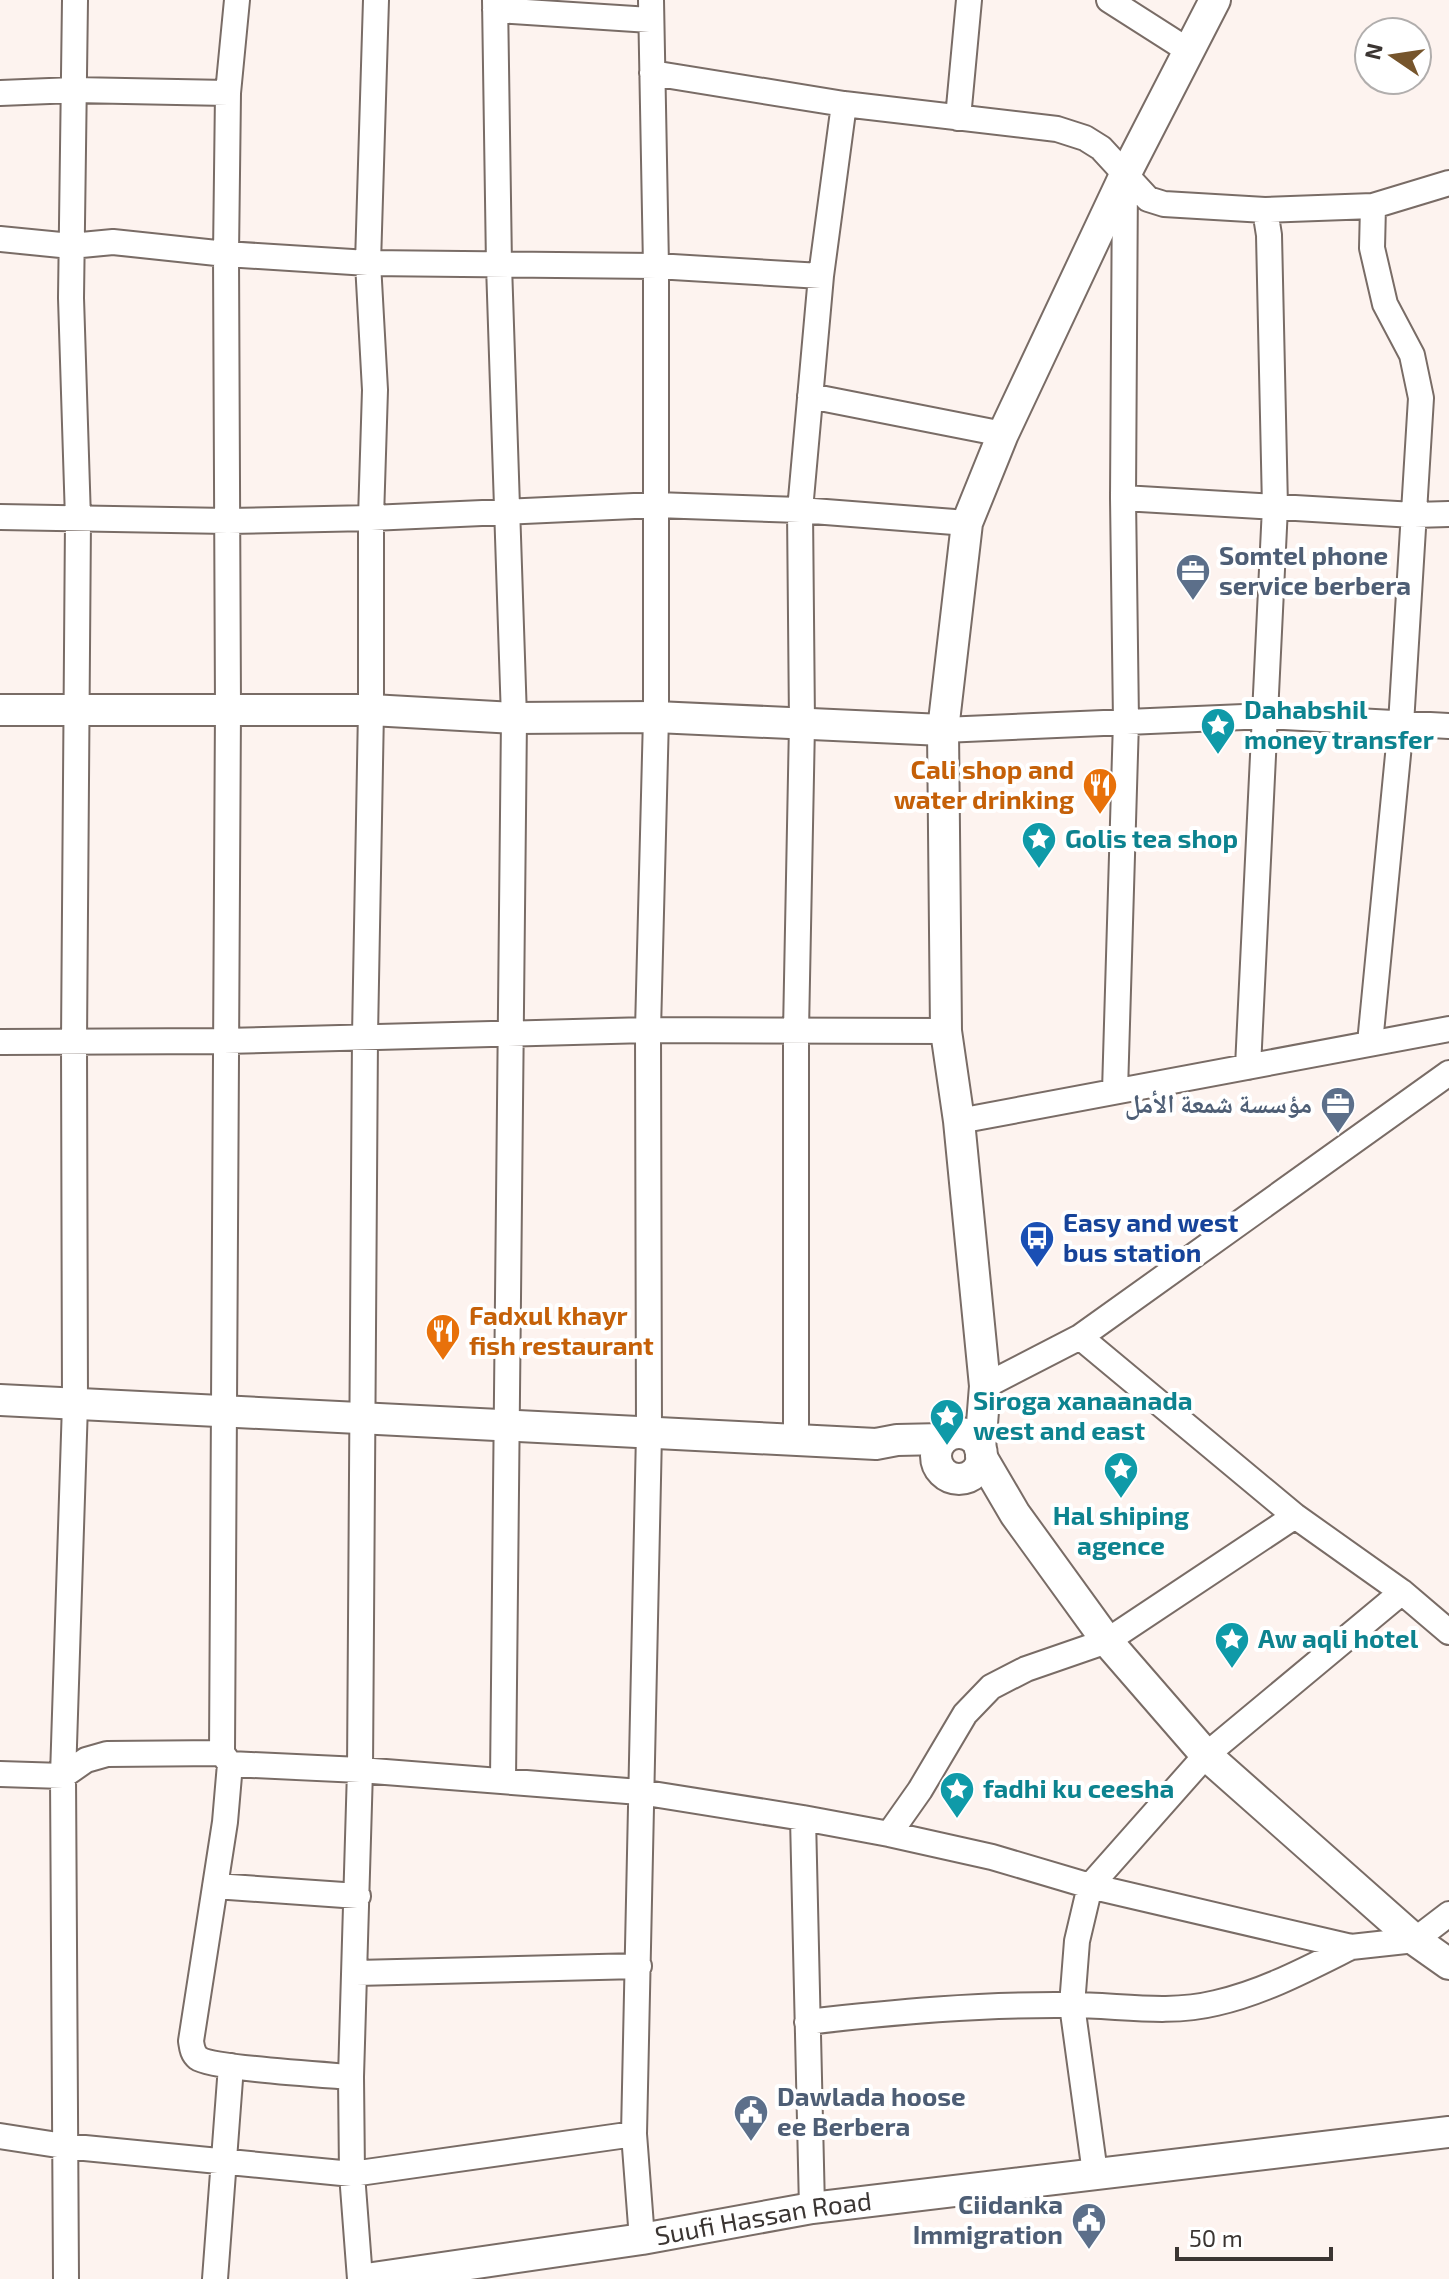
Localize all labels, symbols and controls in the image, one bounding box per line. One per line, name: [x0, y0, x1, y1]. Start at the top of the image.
north arrow: [1353, 16, 1433, 96]
text: N: [1358, 41, 1387, 62]
place label: Somtel phone service berbera: [1219, 539, 1411, 600]
office icon: Somtel phone service berbera: [1174, 552, 1212, 602]
place label: Dahabshil money transfer: [1244, 693, 1434, 755]
place icon: Dahabshil money transfer: [1199, 706, 1237, 756]
place label: Cali shop and water drinking: [894, 753, 1074, 814]
restaurant icon: Cali shop and water drinking: [1081, 766, 1119, 816]
place icon: Golis tea shop: [1020, 820, 1058, 870]
place label: Golis tea shop: [1065, 822, 1238, 853]
office icon: مؤسسة شمعة الأمل: [1319, 1085, 1357, 1135]
place label: مؤسسة شمعة الأمل: [1125, 1087, 1312, 1120]
place label: Easy and west bus station: [1063, 1206, 1239, 1267]
bus stop icon: Easy and west bus station: [1018, 1219, 1056, 1269]
place label: Fadxul khayr fish restaurant: [469, 1299, 654, 1360]
restaurant icon: Fadxul khayr fish restaurant: [424, 1312, 462, 1362]
place label: Siroga xanaanada west and east: [973, 1384, 1193, 1445]
place icon: Siroga xanaanada west and east: [928, 1397, 966, 1447]
place icon: Hal shiping agence: [1102, 1450, 1140, 1500]
place label: Hal shiping agence: [1053, 1499, 1189, 1560]
place icon: Aw aqli hotel: [1213, 1620, 1251, 1670]
place label: Aw aqli hotel: [1258, 1622, 1419, 1653]
place icon: fadhi ku ceesha: [938, 1770, 976, 1820]
place label: fadhi ku ceesha: [983, 1772, 1174, 1803]
place label: Dawlada hoose ee Berbera: [777, 2080, 966, 2141]
public building icon: Dawlada hoose ee Berbera: [732, 2093, 770, 2143]
street label: Suufi Hassan Road: [652, 2184, 873, 2250]
place label: Ciidanka Immigration: [913, 2188, 1063, 2249]
public building icon: Ciidanka Immigration: [1070, 2201, 1108, 2251]
scale bar: [1177, 2211, 1331, 2261]
text: 50 m: [1189, 2223, 1243, 2252]

